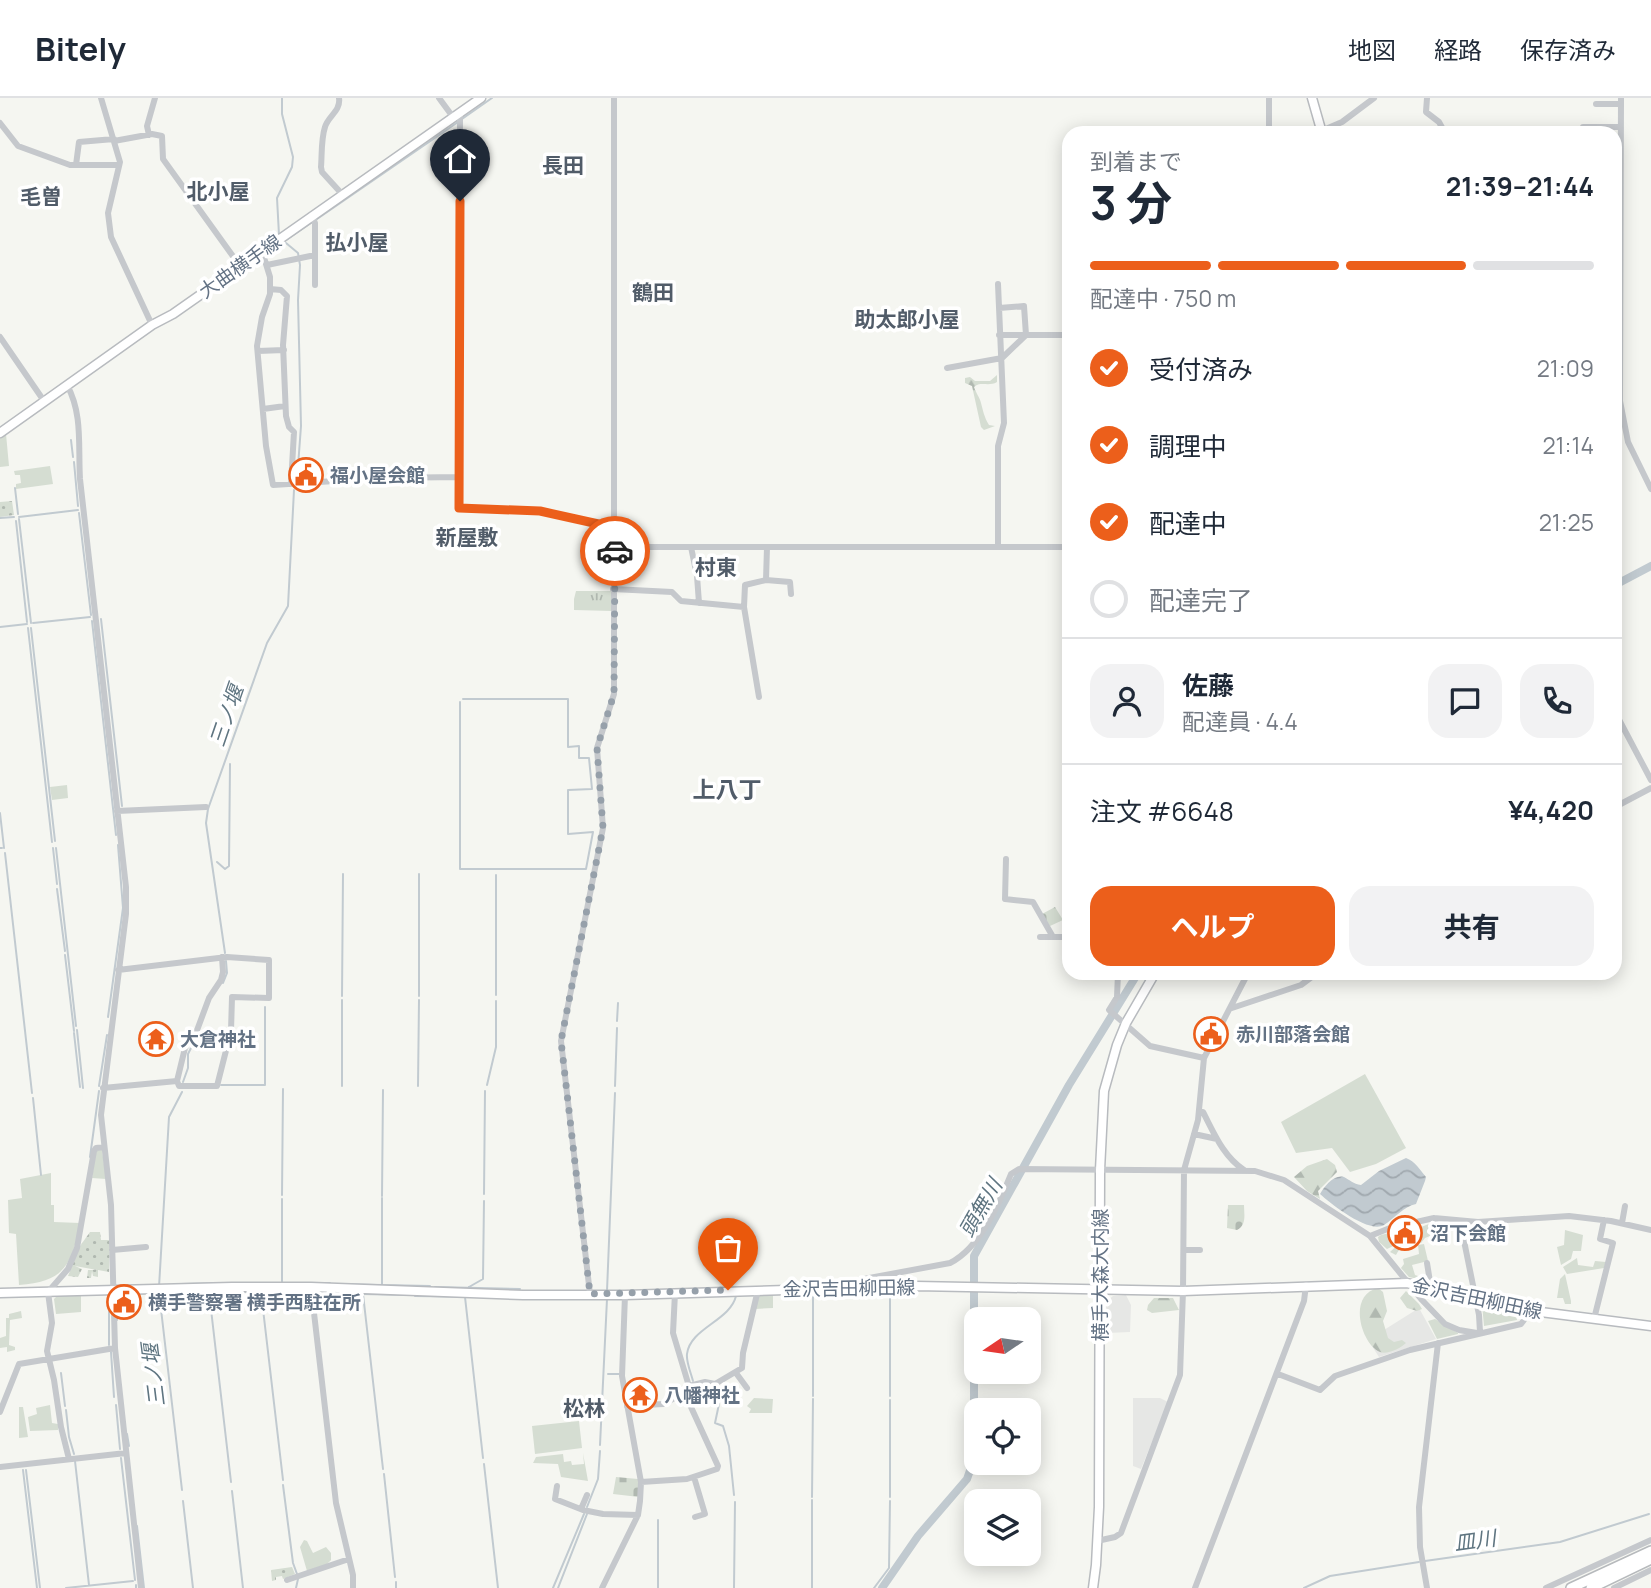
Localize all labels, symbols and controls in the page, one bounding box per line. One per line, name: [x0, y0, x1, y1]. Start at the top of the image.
text: Bitely: [35, 26, 126, 71]
text: 地図: [1348, 33, 1396, 66]
text: 経路: [1434, 33, 1482, 66]
text: 保存済み: [1520, 33, 1616, 66]
pin: [430, 129, 490, 201]
icon: home: [441, 140, 479, 178]
text: 到着まで: [1090, 145, 1182, 177]
district label: 長田: [542, 151, 584, 179]
text: 21:39–21:44: [1446, 168, 1594, 204]
text: 3 分: [1090, 171, 1172, 234]
district label: 北小屋: [187, 177, 250, 205]
district label: 毛曽: [20, 182, 62, 210]
street label: 大曲横手線: [194, 228, 286, 304]
district label: 払小屋: [326, 228, 389, 256]
district label: 鶴田: [632, 278, 674, 306]
text: 配達中 · 750 m: [1090, 282, 1236, 314]
district label: 助太郎小屋: [855, 305, 960, 333]
icon: check: [1090, 349, 1128, 387]
text: 受付済み: [1149, 351, 1253, 387]
text: 21:09: [1537, 352, 1594, 384]
icon: check: [1090, 426, 1128, 464]
text: 調理中: [1149, 428, 1227, 464]
text: 21:14: [1543, 429, 1594, 461]
public building icon: 福小屋会館: [287, 456, 325, 494]
place label: 福小屋会館: [330, 462, 425, 488]
icon: check: [1090, 503, 1128, 541]
text: 配達中: [1149, 505, 1227, 541]
text: 21:25: [1539, 506, 1594, 538]
courier: [580, 516, 650, 586]
district label: 新屋敷: [436, 523, 499, 551]
icon: car: [596, 532, 634, 570]
district label: 村東: [695, 553, 737, 581]
text: 配達完了: [1149, 582, 1253, 618]
button: person: [1090, 664, 1164, 738]
button: chat: [1428, 664, 1502, 738]
button: phone: [1520, 664, 1594, 738]
text: 佐藤: [1182, 667, 1234, 703]
water label: 三ノ堰: [203, 678, 251, 750]
text: 配達員 · 4.4: [1182, 705, 1298, 737]
district label: 上八丁: [693, 773, 762, 805]
text: ¥4,420: [1508, 792, 1594, 828]
text: 注文 #6648: [1090, 793, 1234, 829]
button: ヘルプ: [1090, 886, 1335, 966]
button: 共有: [1349, 886, 1594, 966]
public building icon: 赤川部落会館: [1192, 1015, 1230, 1053]
temple icon: 大倉神社: [137, 1020, 175, 1058]
place label: 赤川部落会館: [1236, 1021, 1350, 1047]
place label: 大倉神社: [180, 1026, 256, 1052]
water label: 頭無川: [952, 1171, 1009, 1242]
street label: 横手大森大内線: [1087, 1208, 1113, 1342]
public building icon: 沼下会館: [1386, 1214, 1424, 1252]
pin: [698, 1218, 758, 1290]
place label: 沼下会館: [1430, 1220, 1506, 1246]
icon: bag: [709, 1229, 747, 1267]
street label: 金沢吉田柳田線: [1409, 1271, 1545, 1325]
street label: 金沢吉田柳田線: [782, 1274, 916, 1302]
public building icon: 横手警察署 横手西駐在所: [105, 1283, 143, 1321]
place label: 横手警察署 横手西駐在所: [148, 1289, 361, 1315]
north arrow: [964, 1307, 1041, 1384]
map controls: [964, 1307, 1041, 1566]
water label: 三ノ堰: [135, 1338, 171, 1408]
temple icon: 八幡神社: [621, 1376, 659, 1414]
place label: 八幡神社: [664, 1382, 740, 1408]
district label: 松林: [563, 1394, 605, 1422]
button: locate: [964, 1398, 1041, 1475]
button: layers: [964, 1489, 1041, 1566]
water label: 皿川: [1452, 1523, 1500, 1557]

